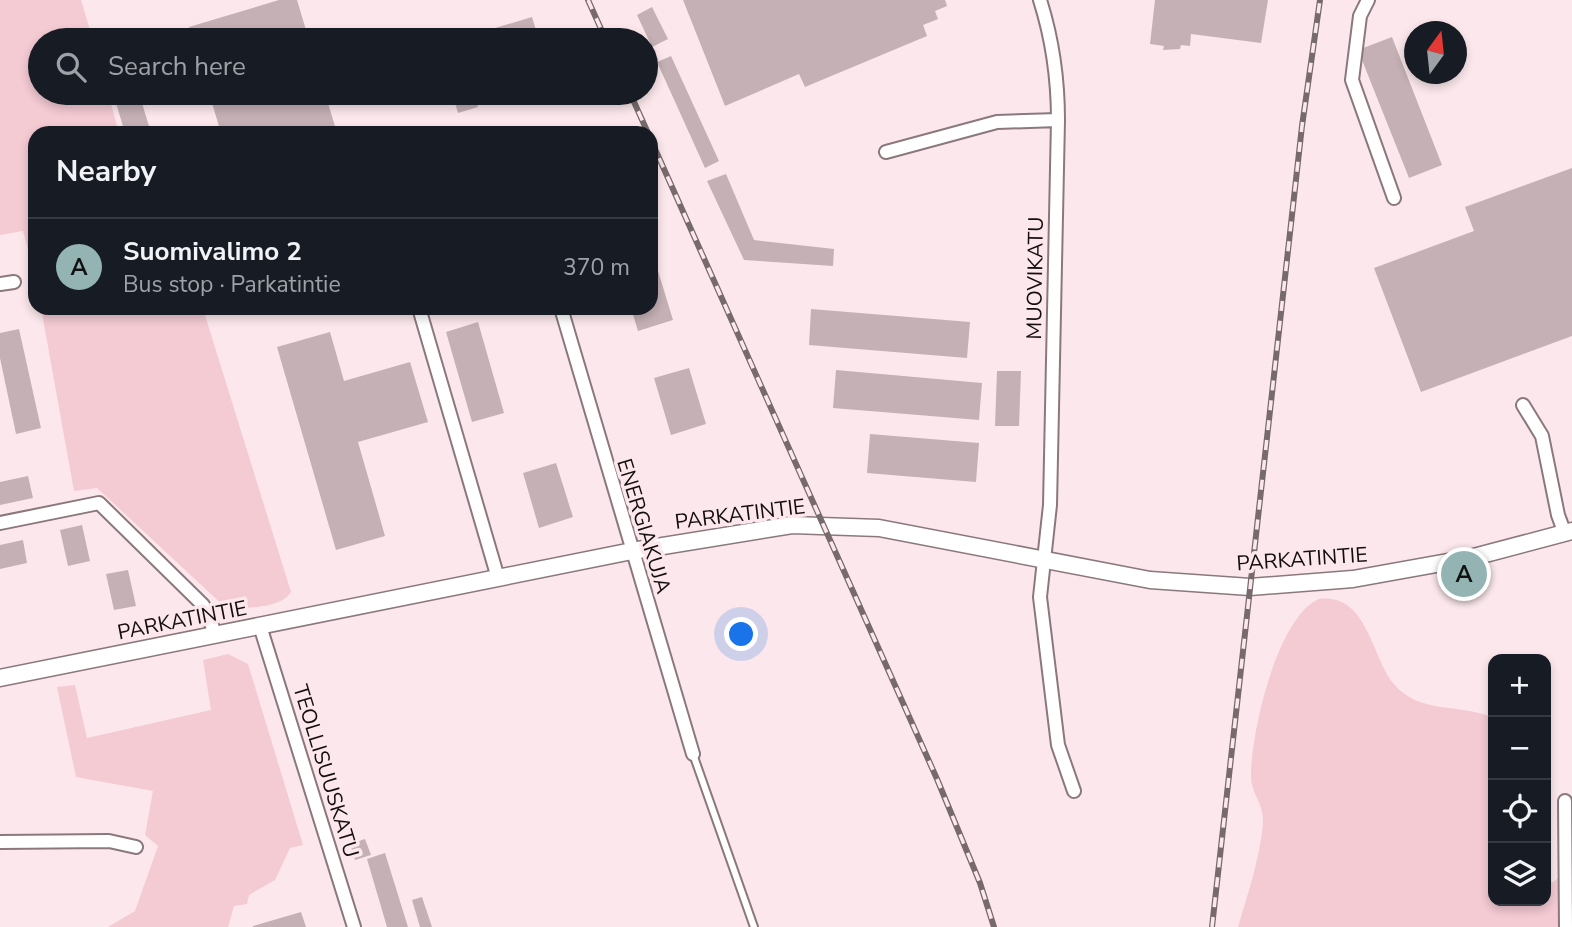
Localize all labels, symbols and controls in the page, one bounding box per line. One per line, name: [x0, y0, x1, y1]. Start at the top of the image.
north arrow: [1404, 21, 1467, 84]
search box: [28, 28, 658, 105]
icon: search: [52, 48, 90, 86]
text: Search here: [108, 49, 246, 84]
text: Nearby: [56, 151, 156, 192]
street label: MUOVIKATU: [1020, 216, 1050, 340]
text: Suomivalimo 2: [123, 234, 302, 269]
text: A: [70, 252, 88, 283]
text: 370 m: [563, 252, 630, 283]
text: Bus stop · Parkatintie: [123, 269, 341, 300]
street label: ENERGIAKUJA: [610, 455, 678, 597]
street label: PARKATINTIE: [673, 492, 807, 536]
street label: PARKATINTIE: [1236, 540, 1368, 578]
pin: A: [1441, 548, 1487, 600]
street label: PARKATINTIE: [115, 594, 249, 646]
your location: [724, 617, 758, 651]
map controls: [1488, 654, 1551, 906]
button: +: [1488, 654, 1551, 717]
street label: TEOLLISUUSKATU: [286, 681, 366, 861]
button: −: [1488, 717, 1551, 780]
button: locate: [1488, 780, 1551, 843]
button: layers: [1488, 843, 1551, 906]

